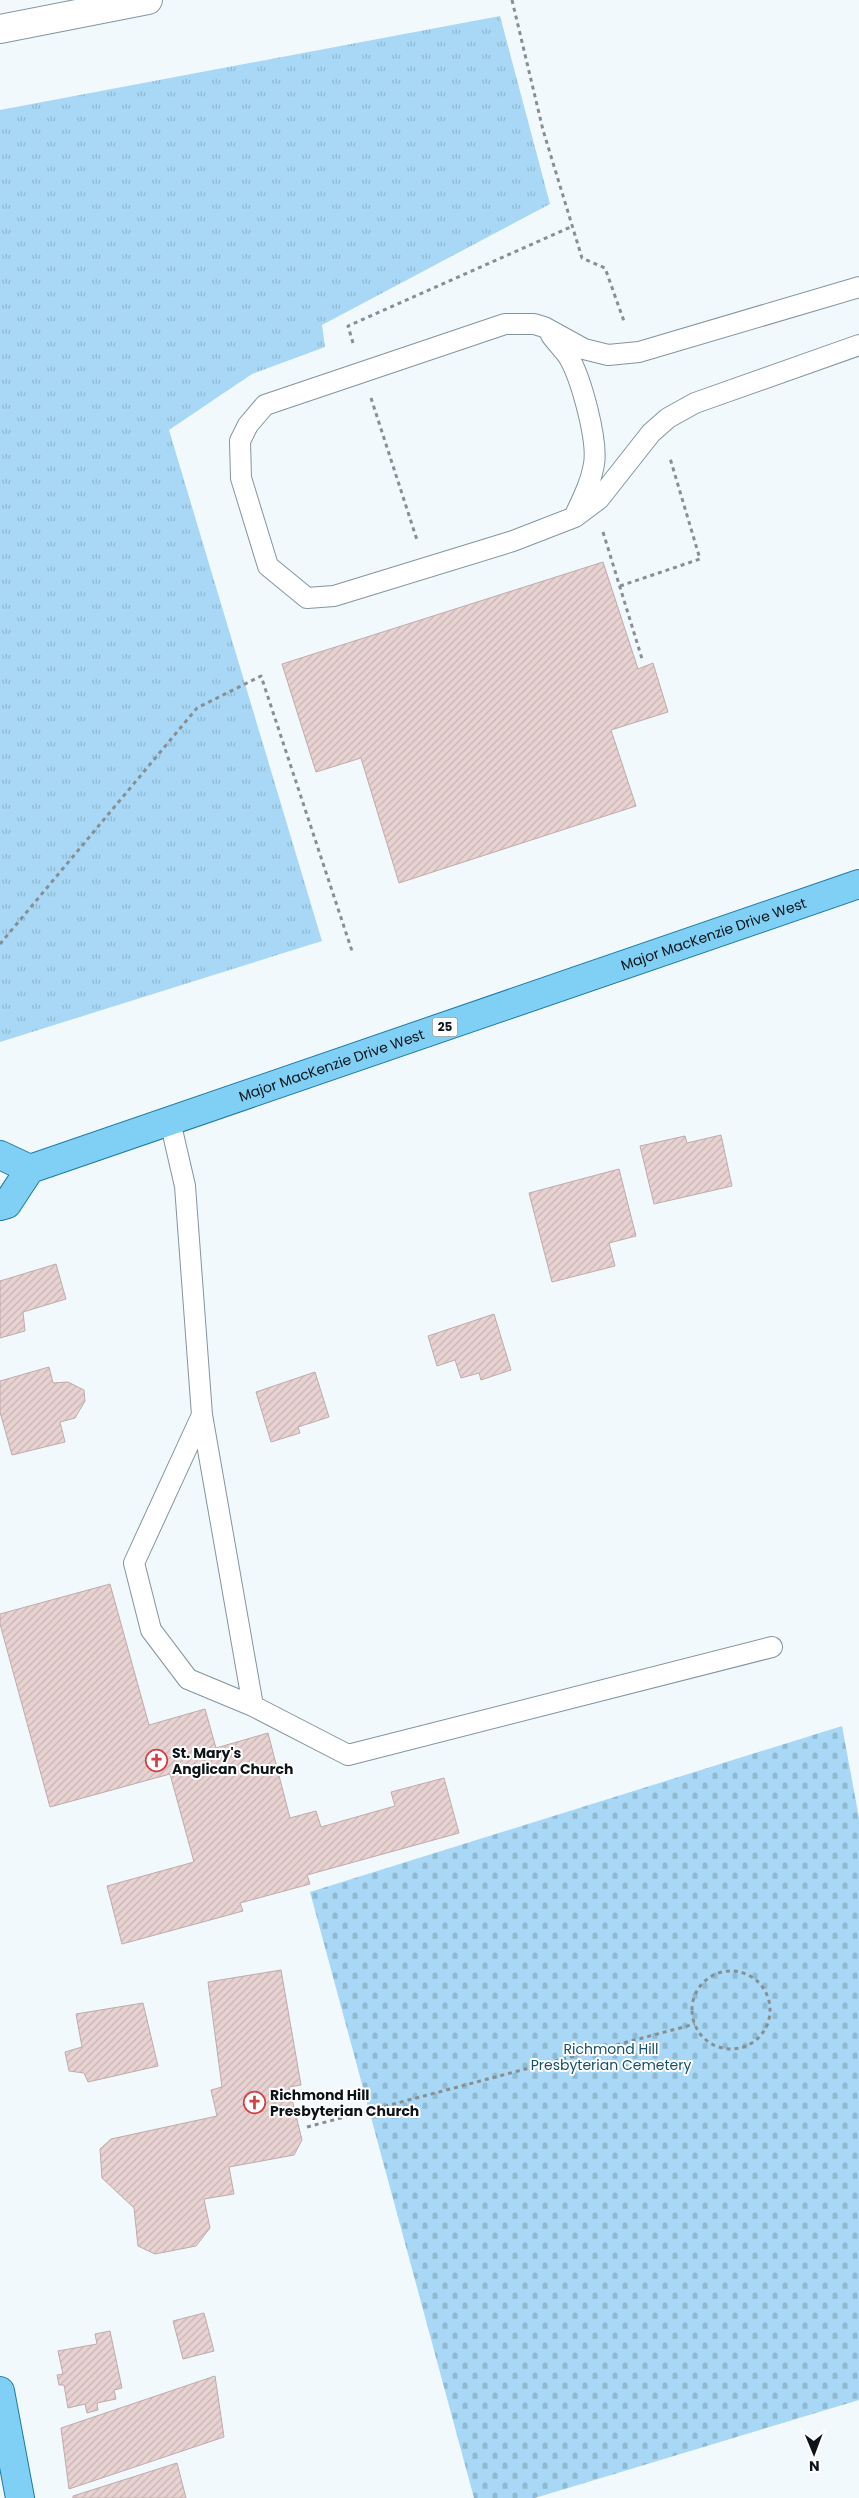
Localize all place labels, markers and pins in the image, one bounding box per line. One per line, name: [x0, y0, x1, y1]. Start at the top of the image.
place label: St. Mary's Anglican Church: [172, 1743, 293, 1779]
church icon: St. Mary's Anglican Church: [144, 1749, 168, 1773]
place label: Richmond Hill Presbyterian Church: [270, 2085, 419, 2121]
church icon: Richmond Hill Presbyterian Church: [242, 2091, 266, 2115]

